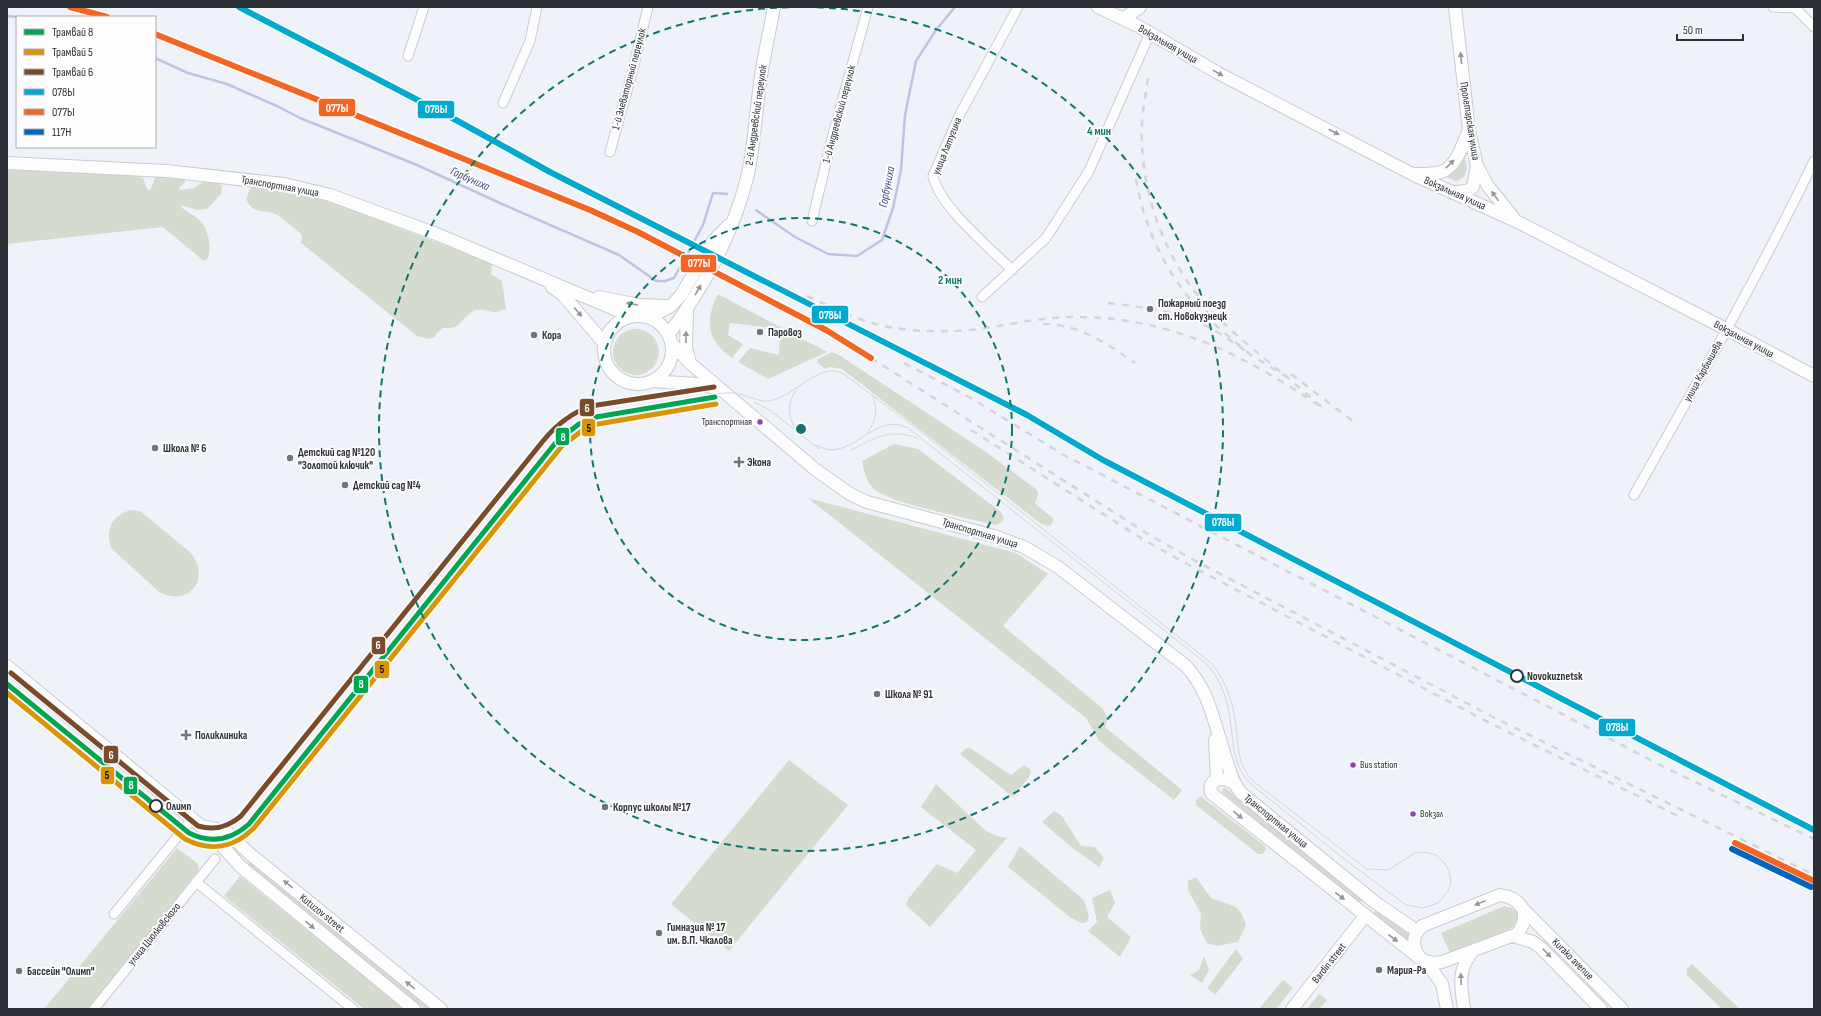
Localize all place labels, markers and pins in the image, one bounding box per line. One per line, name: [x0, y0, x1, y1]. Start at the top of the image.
place label: Пожарный поезд ст. Новокузнецк: [1158, 297, 1227, 323]
marker: Пожарный поезд ст. Новокузнецк: [1145, 304, 1155, 314]
place label: Паровоз: [768, 326, 802, 339]
marker: Паровоз: [755, 327, 765, 337]
place label: Кора: [542, 329, 562, 342]
marker: Кора: [529, 330, 539, 340]
place label: Транспортная: [702, 416, 752, 428]
marker: Транспортная: [755, 417, 765, 427]
centre of rings: [794, 422, 808, 436]
place label: Школа № 6: [163, 442, 206, 455]
marker: Школа № 6: [150, 443, 160, 453]
place label: Детский сад №120 "Золотой ключик": [298, 446, 375, 472]
marker: Детский сад №120 "Золотой ключик": [285, 453, 295, 463]
place label: Экона: [747, 456, 772, 469]
marker: Экона: [734, 457, 744, 467]
place label: Детский сад №4: [353, 479, 421, 492]
marker: Детский сад №4: [340, 480, 350, 490]
marker: Novokuznetsk: [1510, 669, 1524, 683]
place label: Novokuznetsk: [1527, 670, 1583, 683]
place label: Школа № 91: [885, 688, 933, 701]
marker: Школа № 91: [872, 689, 882, 699]
marker: Поликлиника: [180, 729, 192, 741]
place label: Поликлиника: [195, 729, 248, 742]
place label: Bus station: [1360, 759, 1398, 771]
marker: Bus station: [1348, 760, 1358, 770]
marker: Олимп: [149, 799, 163, 813]
place label: Олимп: [166, 800, 191, 813]
place label: Корпус школы №17: [613, 801, 691, 814]
marker: Корпус школы №17: [600, 802, 610, 812]
place label: Вокзал: [1420, 808, 1444, 820]
marker: Вокзал: [1408, 809, 1418, 819]
place label: Гимназия № 17 им. В.П. Чкалова: [667, 921, 733, 947]
marker: Гимназия № 17 им. В.П. Чкалова: [654, 928, 664, 938]
place label: Мария-Ра: [1387, 964, 1427, 977]
place label: Бассейн "Олимп": [27, 965, 95, 978]
marker: Мария-Ра: [1374, 965, 1384, 975]
marker: Бассейн "Олимп": [14, 966, 24, 976]

